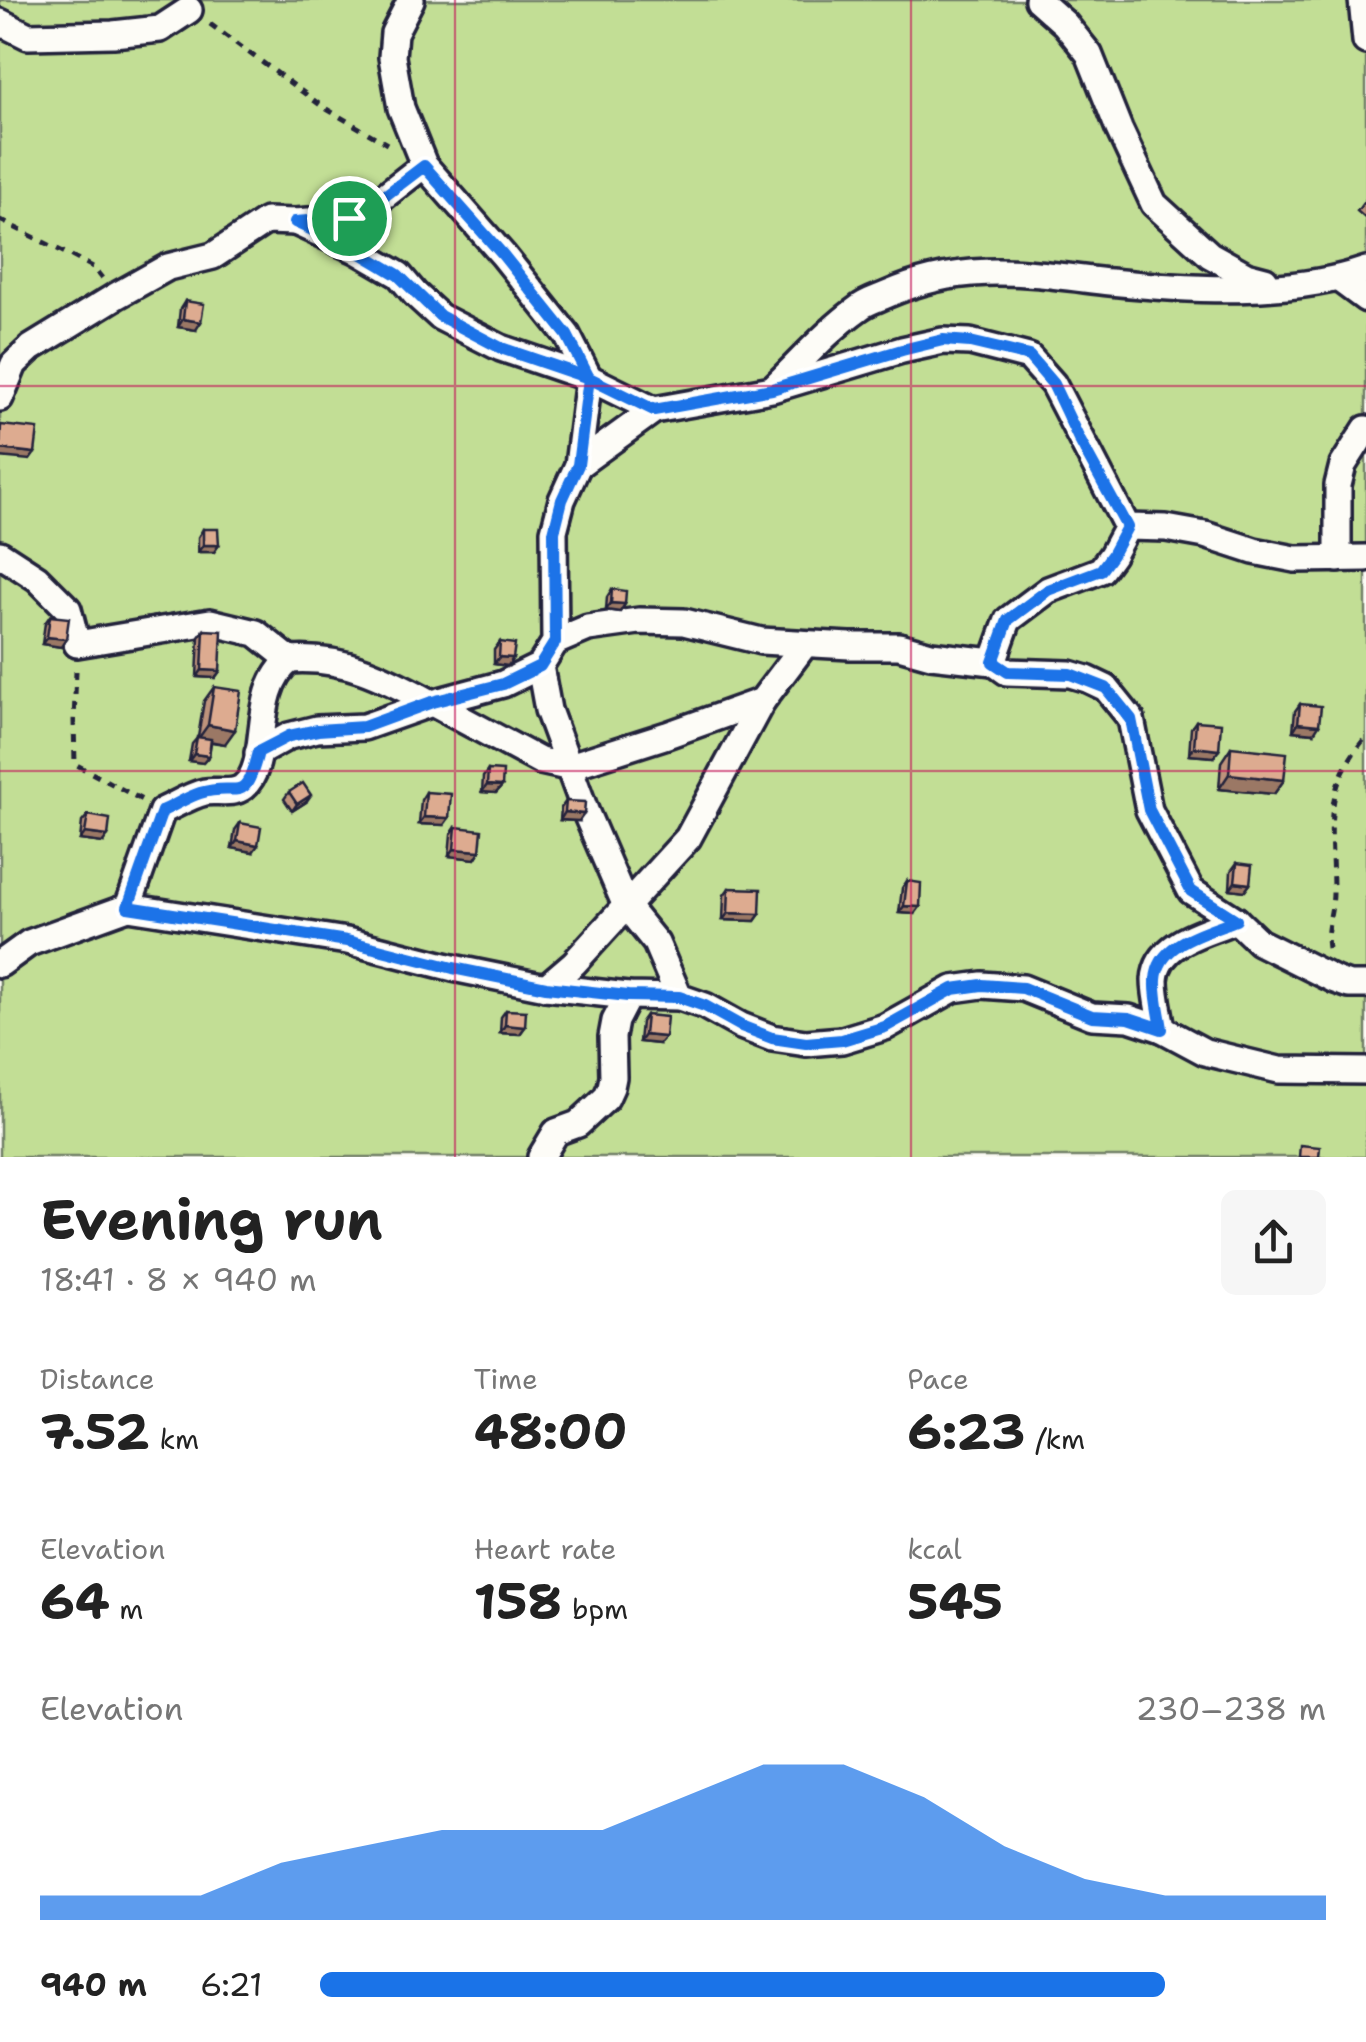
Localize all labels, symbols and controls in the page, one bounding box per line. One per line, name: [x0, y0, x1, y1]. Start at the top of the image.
pin: [307, 176, 392, 261]
icon: arrive: [322, 191, 377, 246]
text: Evening run: [40, 1183, 383, 1257]
button: share: [1221, 1190, 1326, 1295]
text: 18:41 · 8 × 940 m: [40, 1258, 317, 1301]
text: Distance: [40, 1360, 155, 1398]
text: Time: [474, 1360, 538, 1398]
text: Pace: [907, 1360, 969, 1398]
text: 7.52: [40, 1398, 150, 1465]
text: 48:00: [474, 1398, 627, 1465]
text: 6:23: [907, 1398, 1026, 1465]
text: km: [150, 1420, 199, 1458]
text: /km: [1026, 1420, 1085, 1458]
text: Elevation: [40, 1530, 165, 1568]
text: Heart rate: [474, 1530, 616, 1568]
text: kcal: [907, 1530, 962, 1568]
text: 64: [40, 1568, 110, 1635]
text: 158: [474, 1568, 562, 1635]
text: 545: [907, 1568, 1003, 1635]
text: m: [110, 1590, 143, 1628]
text: bpm: [562, 1590, 628, 1628]
text: Elevation: [40, 1687, 183, 1730]
text: 230–238 m: [1136, 1687, 1326, 1730]
text: 940 m: [40, 1963, 147, 2006]
text: 6:21: [200, 1963, 263, 2006]

